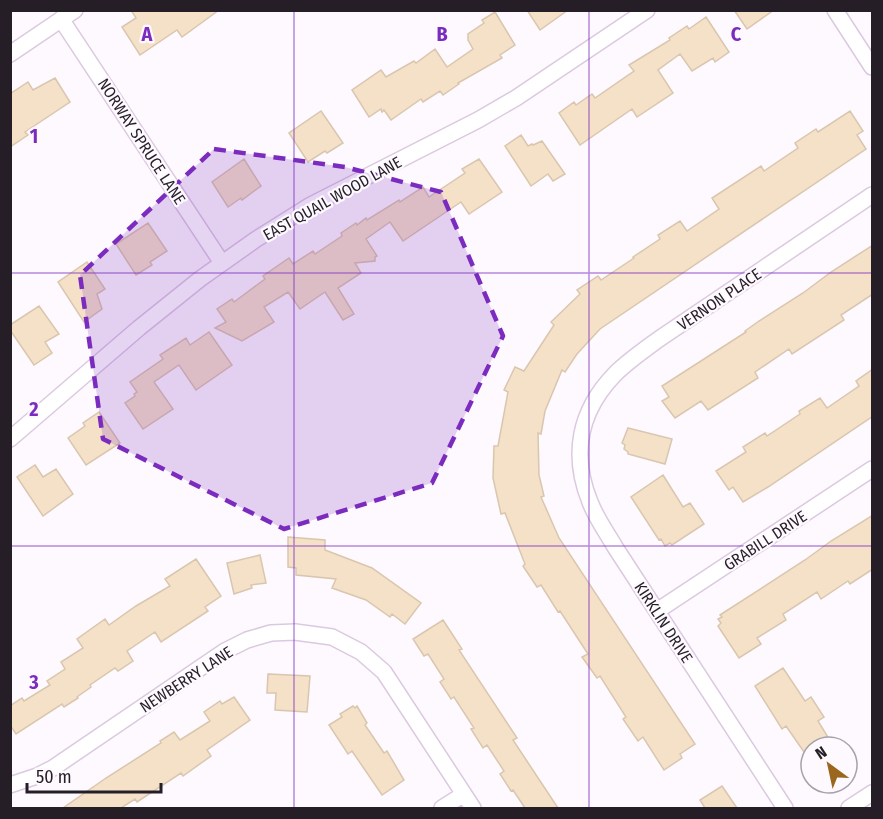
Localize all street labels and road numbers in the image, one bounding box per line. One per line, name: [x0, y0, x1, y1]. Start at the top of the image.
street label: NORWAY SPRUCE LANE: [94, 75, 189, 208]
street label: EAST QUAIL WOOD LANE: [260, 152, 405, 244]
street label: VERNON PLACE: [674, 264, 765, 334]
street label: GRABILL DRIVE: [720, 507, 810, 574]
street label: KIRKLIN DRIVE: [630, 578, 697, 666]
street label: NEWBERRY LANE: [136, 642, 236, 717]

